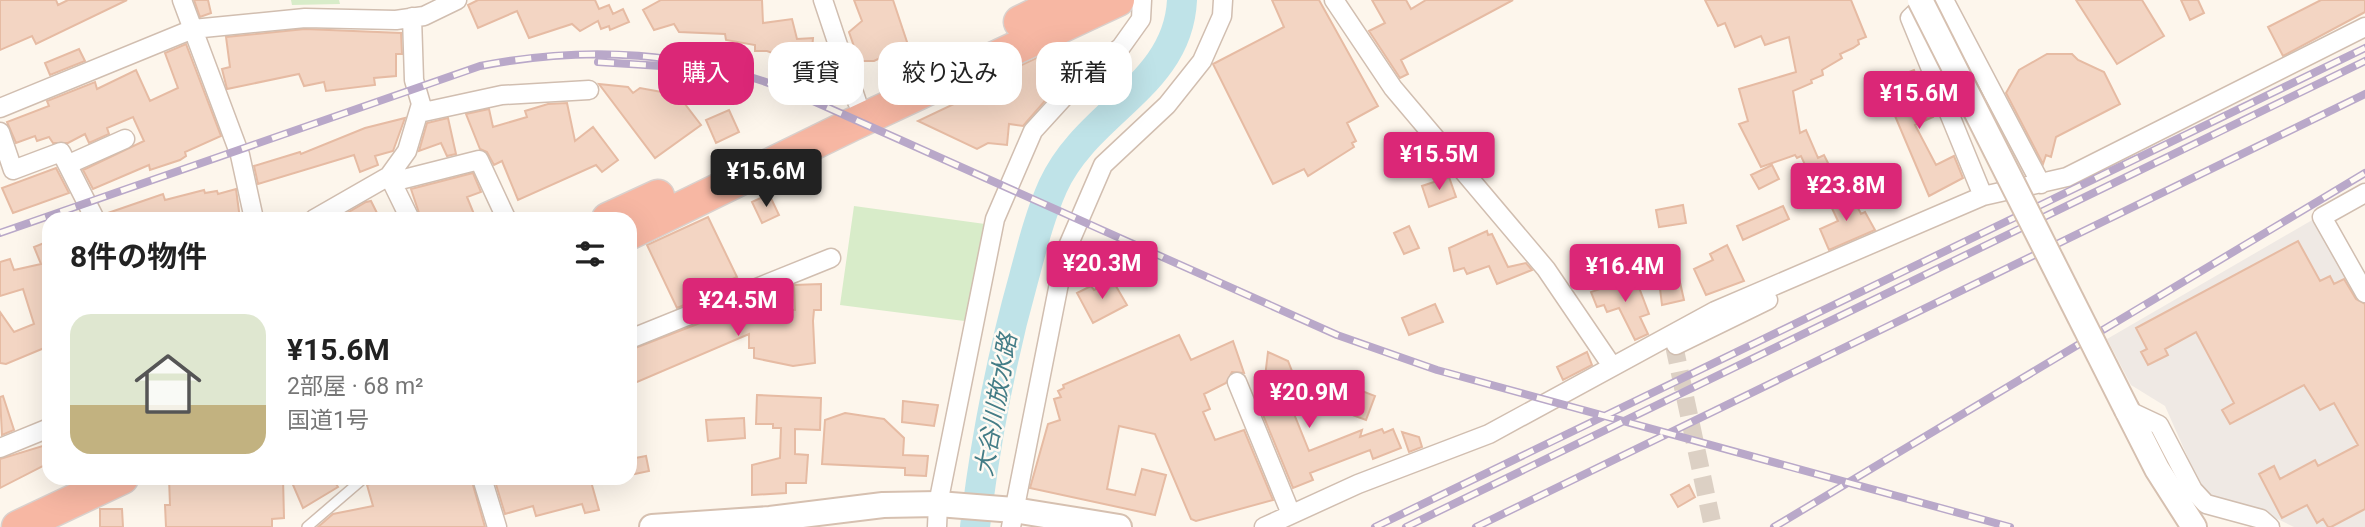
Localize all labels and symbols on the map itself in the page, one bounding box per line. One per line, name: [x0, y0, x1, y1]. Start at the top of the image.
pin: ¥15.6M: [1862, 72, 1976, 131]
pin: ¥15.5M: [1382, 132, 1496, 192]
pin: ¥15.6M: [709, 150, 823, 209]
pin: ¥23.8M: [1789, 164, 1903, 223]
pin: ¥20.3M: [1045, 242, 1159, 301]
pin: ¥16.4M: [1568, 244, 1682, 304]
pin: ¥24.5M: [681, 278, 795, 338]
water label: 大谷川放水路: [970, 330, 1023, 478]
pin: ¥20.9M: [1252, 370, 1366, 430]

